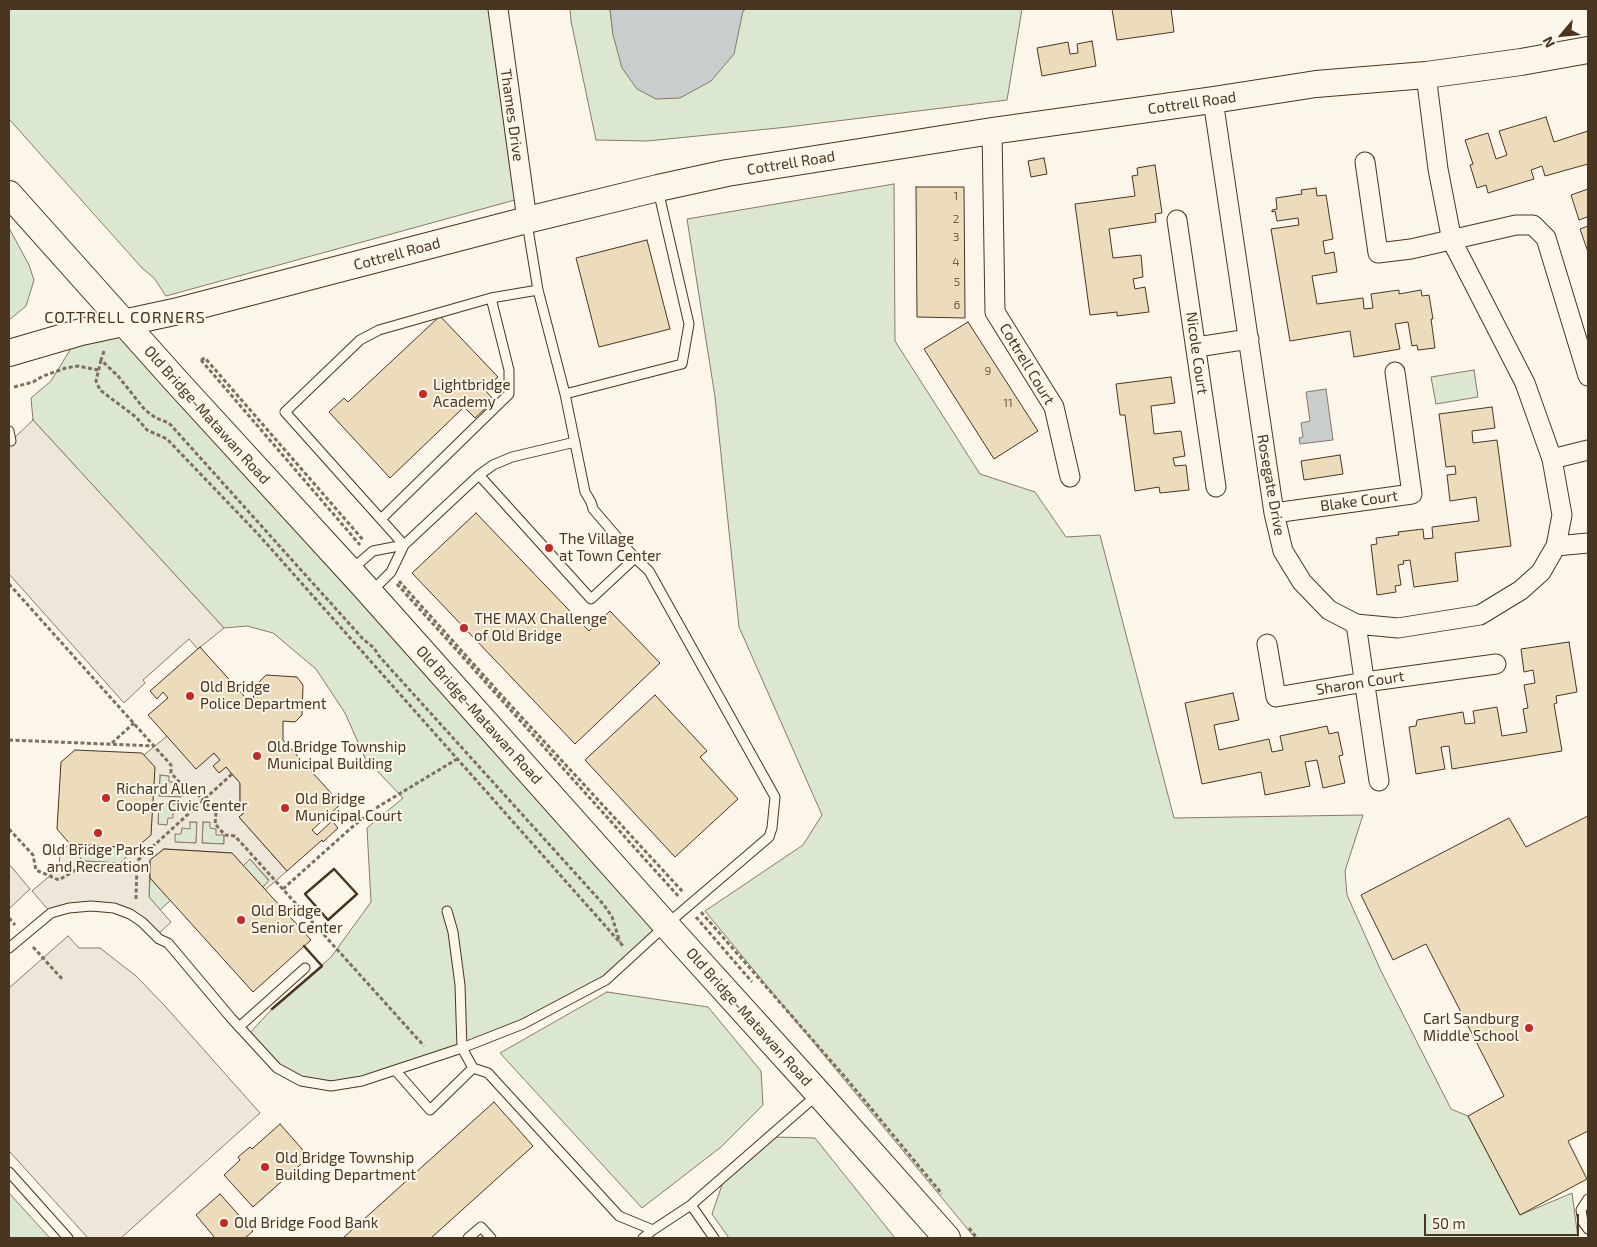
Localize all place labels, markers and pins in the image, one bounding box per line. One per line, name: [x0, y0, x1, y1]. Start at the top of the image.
place label: Lightbridge Academy: [433, 376, 510, 411]
marker: Lightbridge Academy: [417, 388, 429, 400]
place label: The Village at Town Center: [559, 530, 661, 565]
marker: The Village at Town Center: [543, 542, 555, 554]
place label: THE MAX Challenge of Old Bridge: [474, 610, 607, 645]
marker: THE MAX Challenge of Old Bridge: [458, 622, 470, 634]
place label: Old Bridge Police Department: [200, 678, 326, 713]
marker: Old Bridge Police Department: [184, 690, 196, 702]
place label: Old Bridge Township Municipal Building: [267, 738, 406, 773]
marker: Old Bridge Township Municipal Building: [251, 750, 263, 762]
place label: Richard Allen Cooper Civic Center: [116, 780, 247, 815]
place label: Old Bridge Municipal Court: [295, 790, 402, 825]
marker: Richard Allen Cooper Civic Center: [100, 792, 112, 804]
marker: Old Bridge Municipal Court: [279, 802, 291, 814]
marker: Old Bridge Parks and Recreation: [92, 827, 104, 839]
place label: Old Bridge Parks and Recreation: [42, 841, 154, 876]
place label: Old Bridge Senior Center: [251, 902, 343, 937]
marker: Old Bridge Senior Center: [235, 914, 247, 926]
place label: Carl Sandburg Middle School: [1423, 1010, 1519, 1045]
marker: Carl Sandburg Middle School: [1523, 1022, 1535, 1034]
place label: Old Bridge Township Building Department: [275, 1149, 416, 1184]
marker: Old Bridge Township Building Department: [259, 1161, 271, 1173]
place label: Old Bridge Food Bank: [234, 1214, 378, 1232]
marker: Old Bridge Food Bank: [218, 1217, 230, 1229]

